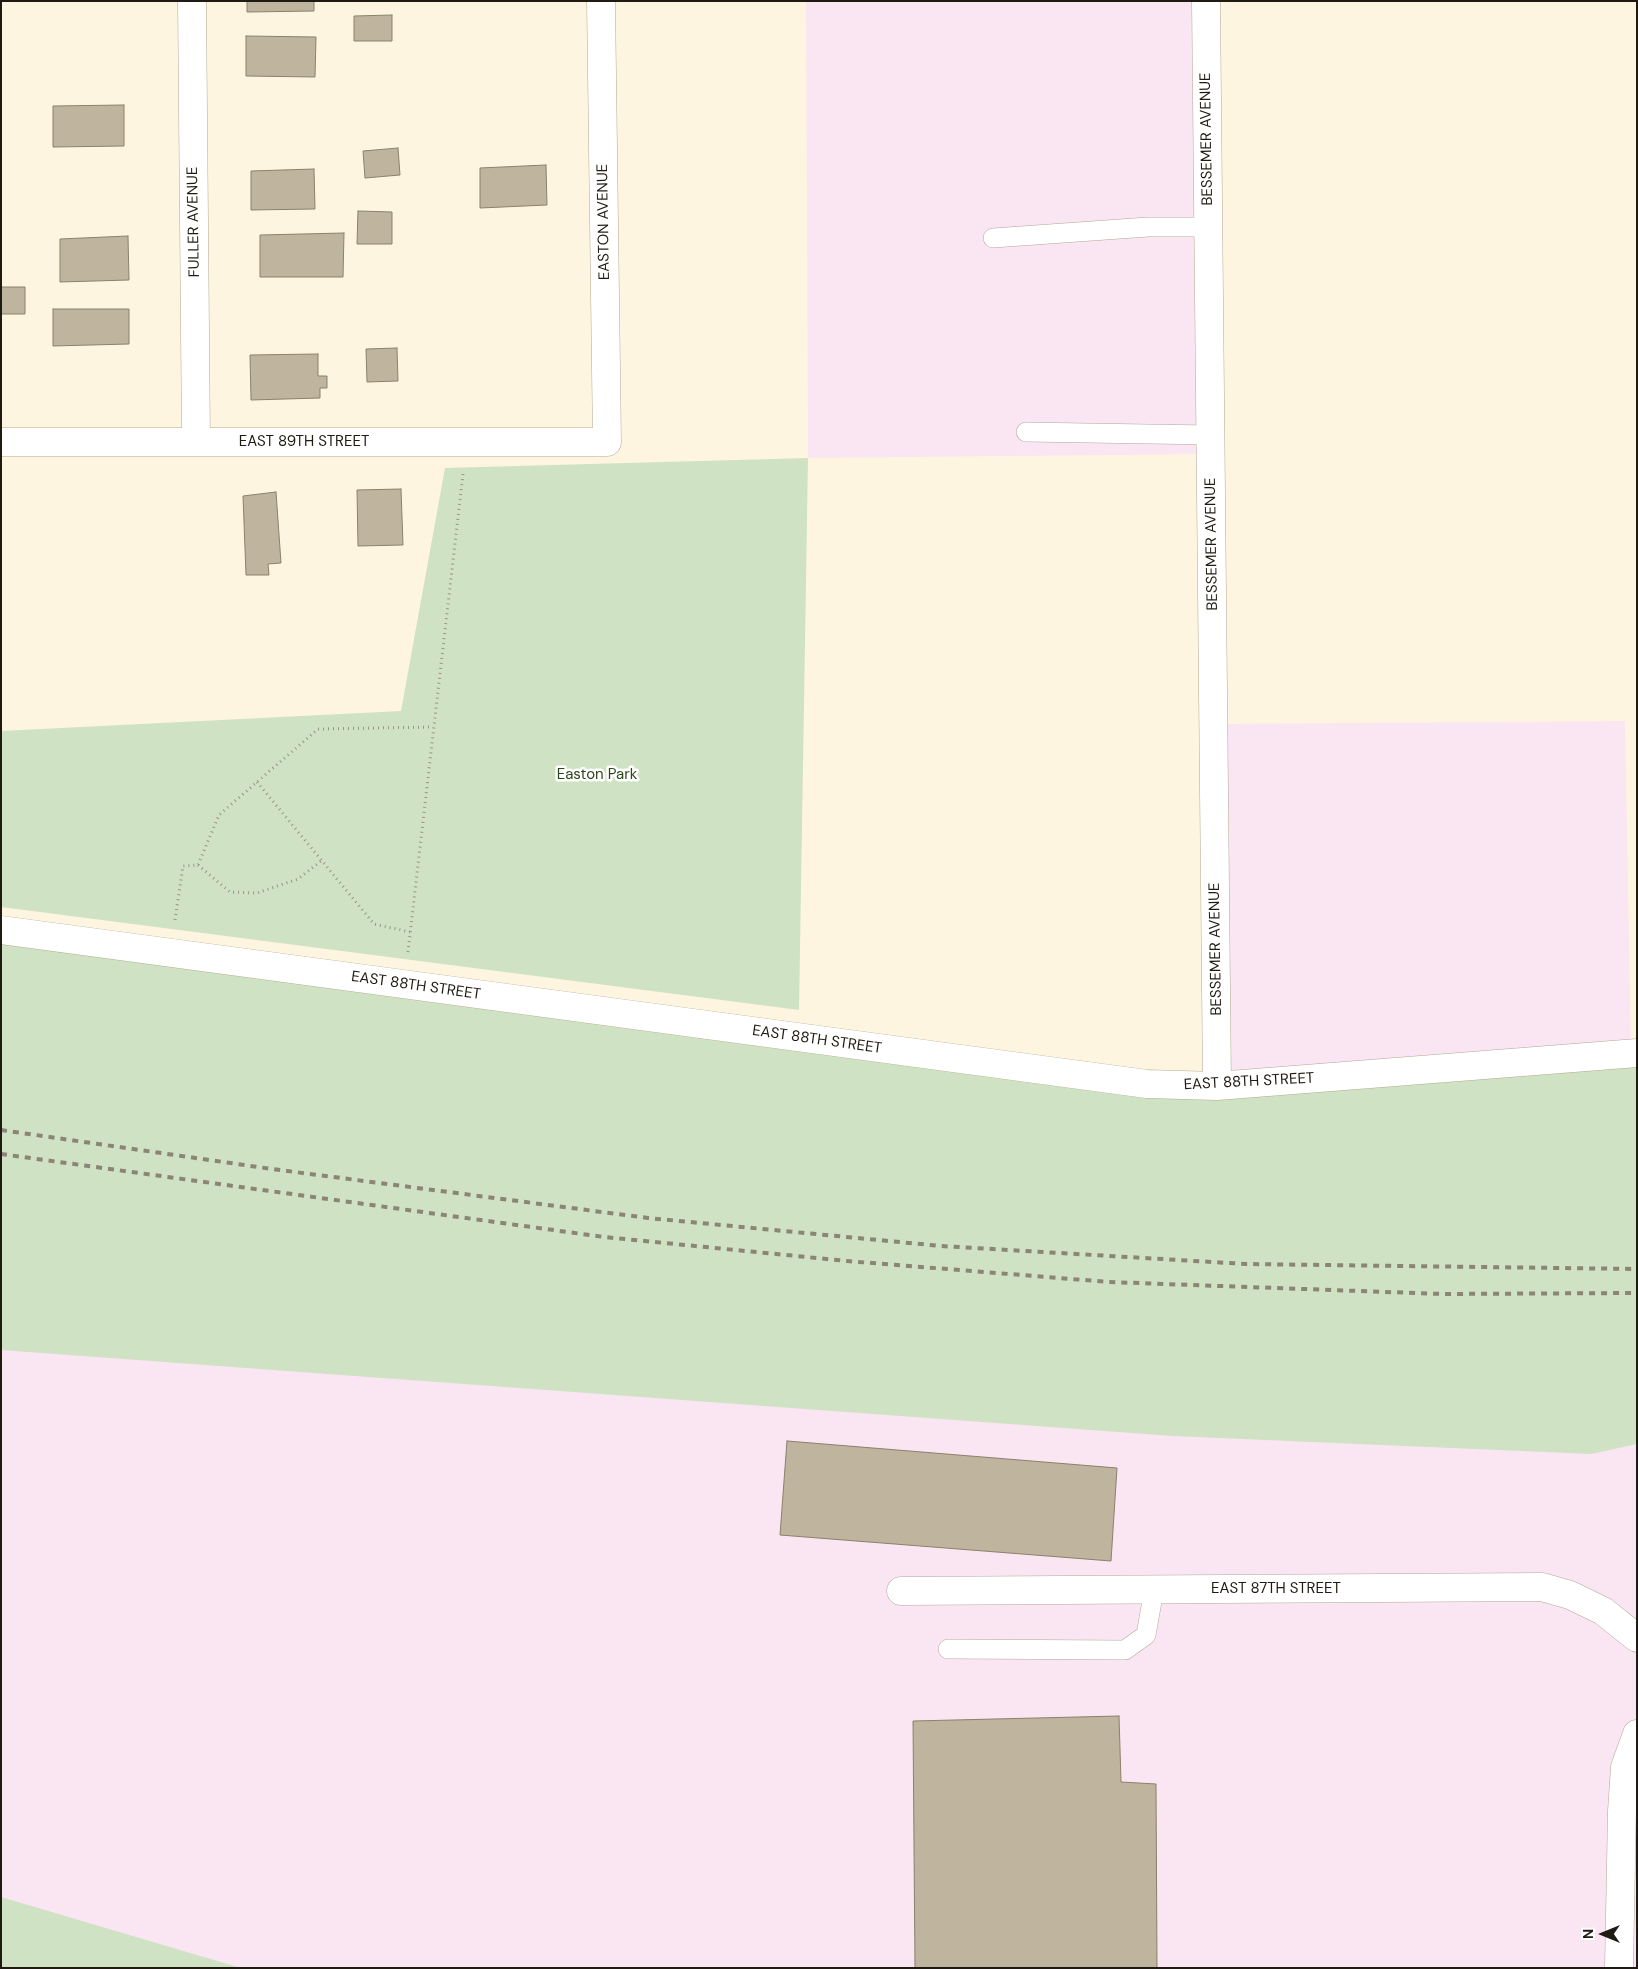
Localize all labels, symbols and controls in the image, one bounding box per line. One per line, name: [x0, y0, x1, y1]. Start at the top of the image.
street label: BESSEMER AVENUE: [1197, 72, 1217, 206]
street label: EASTON AVENUE: [594, 164, 614, 280]
street label: FULLER AVENUE: [184, 166, 204, 278]
street label: EAST 89TH STREET: [239, 433, 369, 451]
street label: BESSEMER AVENUE: [1202, 477, 1222, 611]
park label: Easton Park: [557, 766, 637, 784]
street label: BESSEMER AVENUE: [1206, 882, 1226, 1016]
street label: EAST 88TH STREET: [350, 968, 482, 1004]
street label: EAST 88TH STREET: [751, 1022, 883, 1058]
street label: EAST 88TH STREET: [1183, 1070, 1315, 1094]
street label: EAST 87TH STREET: [1211, 1580, 1341, 1598]
north arrow: [1578, 1909, 1628, 1959]
text: N: [1579, 1929, 1597, 1939]

